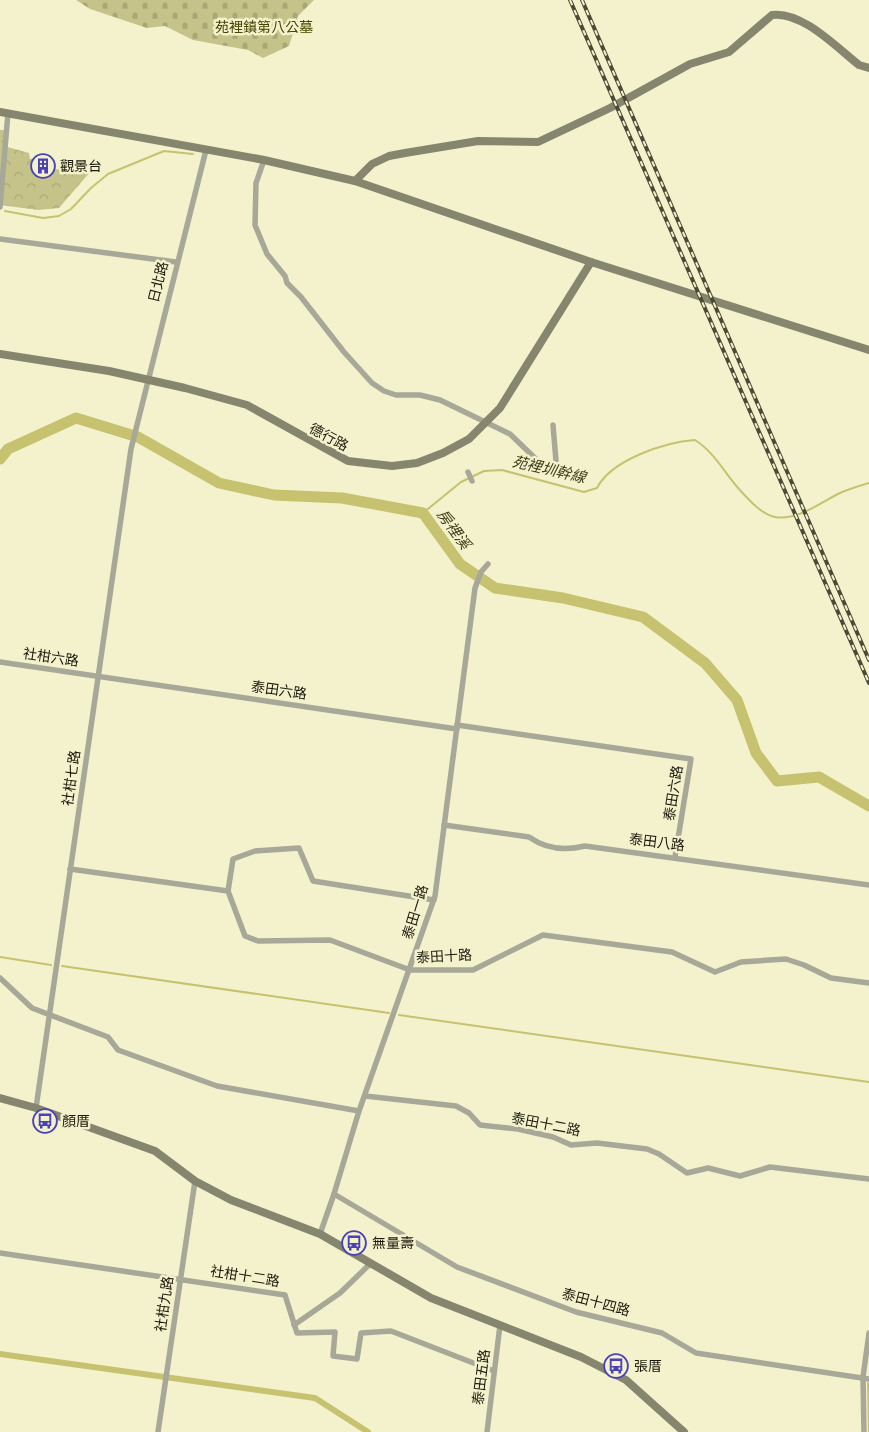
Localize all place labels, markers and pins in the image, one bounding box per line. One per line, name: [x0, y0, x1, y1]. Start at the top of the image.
building icon: 觀景台: [30, 153, 56, 179]
place label: 觀景台: [60, 157, 102, 175]
bus stop icon: 顏厝: [32, 1108, 58, 1134]
place label: 顏厝: [62, 1112, 90, 1130]
bus stop icon: 無量壽: [341, 1230, 367, 1256]
place label: 無量壽: [372, 1234, 414, 1252]
bus stop icon: 張厝: [603, 1353, 629, 1379]
place label: 張厝: [634, 1357, 662, 1375]

